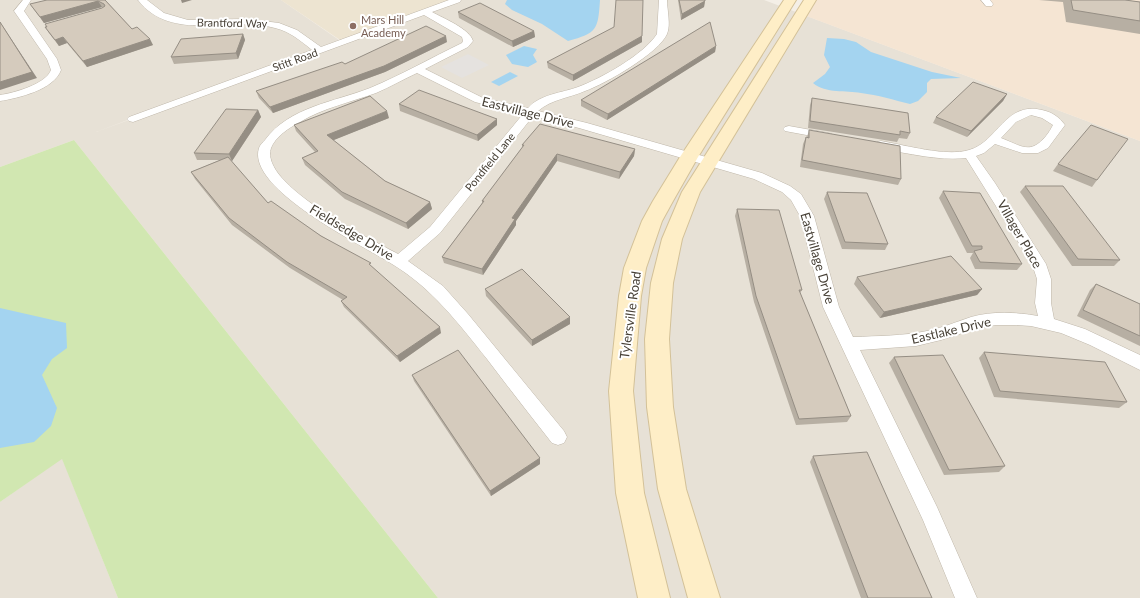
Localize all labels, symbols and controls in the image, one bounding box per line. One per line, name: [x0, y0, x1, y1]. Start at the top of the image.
place label: Mars Hill Academy: [361, 13, 406, 39]
street label: Brantford Way: [197, 15, 268, 30]
marker: Mars Hill Academy: [348, 21, 358, 31]
street label: Stitt Road: [270, 45, 319, 74]
street label: Eastvillage Drive: [480, 93, 576, 131]
street label: Pondfield Lane: [462, 130, 517, 194]
street label: Villager Place: [994, 197, 1046, 271]
street label: Fieldsedge Drive: [307, 201, 397, 263]
street label: Eastvillage Drive: [797, 210, 839, 306]
street label: Tylersville Road: [616, 270, 644, 360]
street label: Eastlake Drive: [910, 313, 992, 347]

